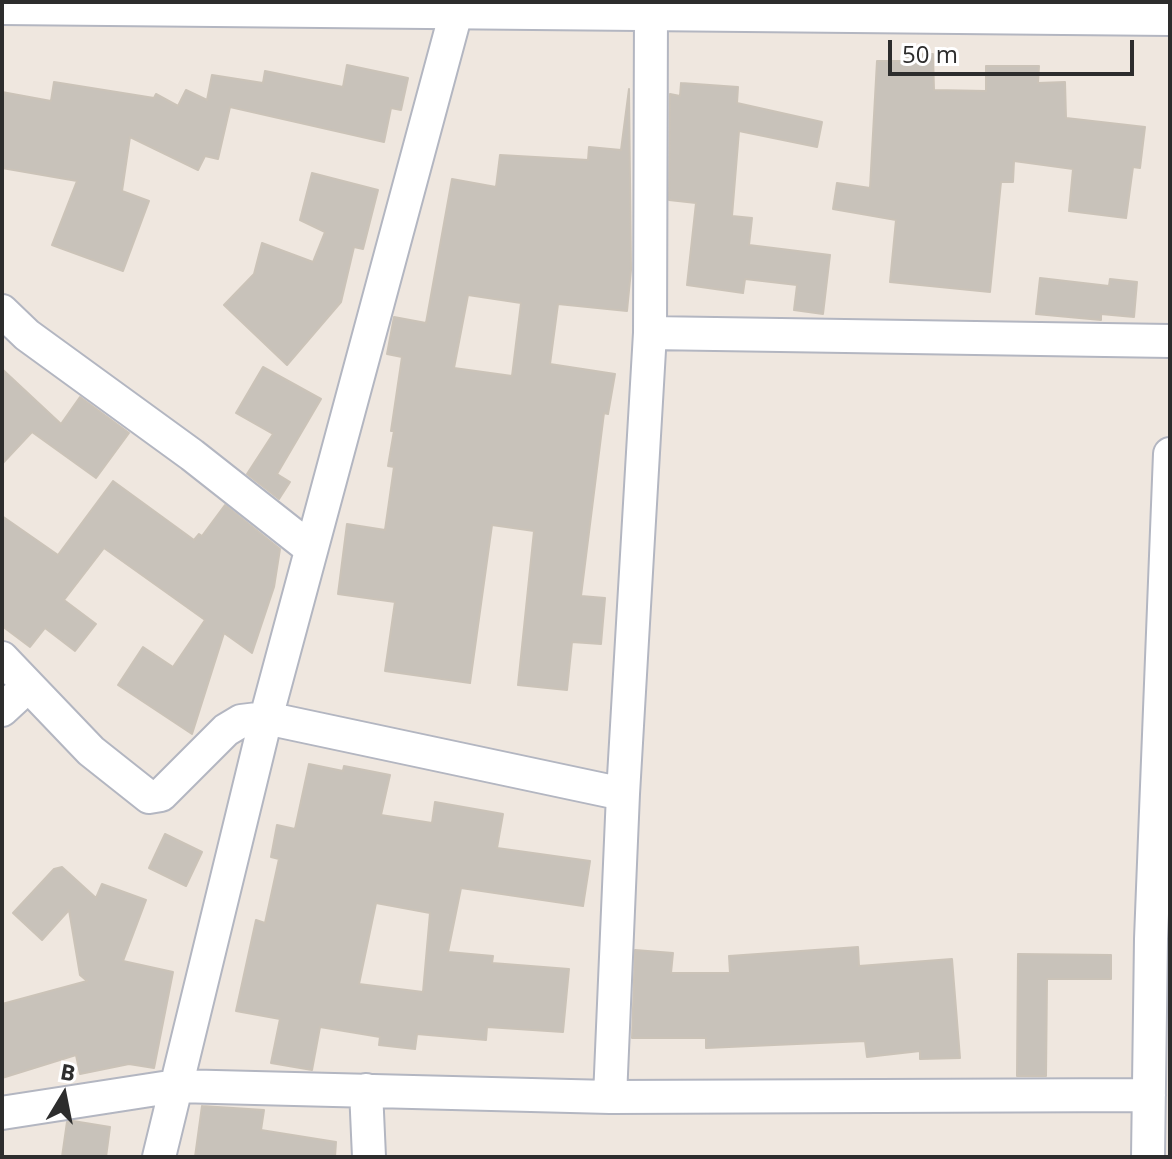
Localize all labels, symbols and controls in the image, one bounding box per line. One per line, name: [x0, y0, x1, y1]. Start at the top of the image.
scale bar: [892, 24, 1138, 74]
text: 50 m: [902, 37, 958, 70]
north arrow: [24, 1055, 104, 1135]
text: B: [58, 1055, 78, 1087]

